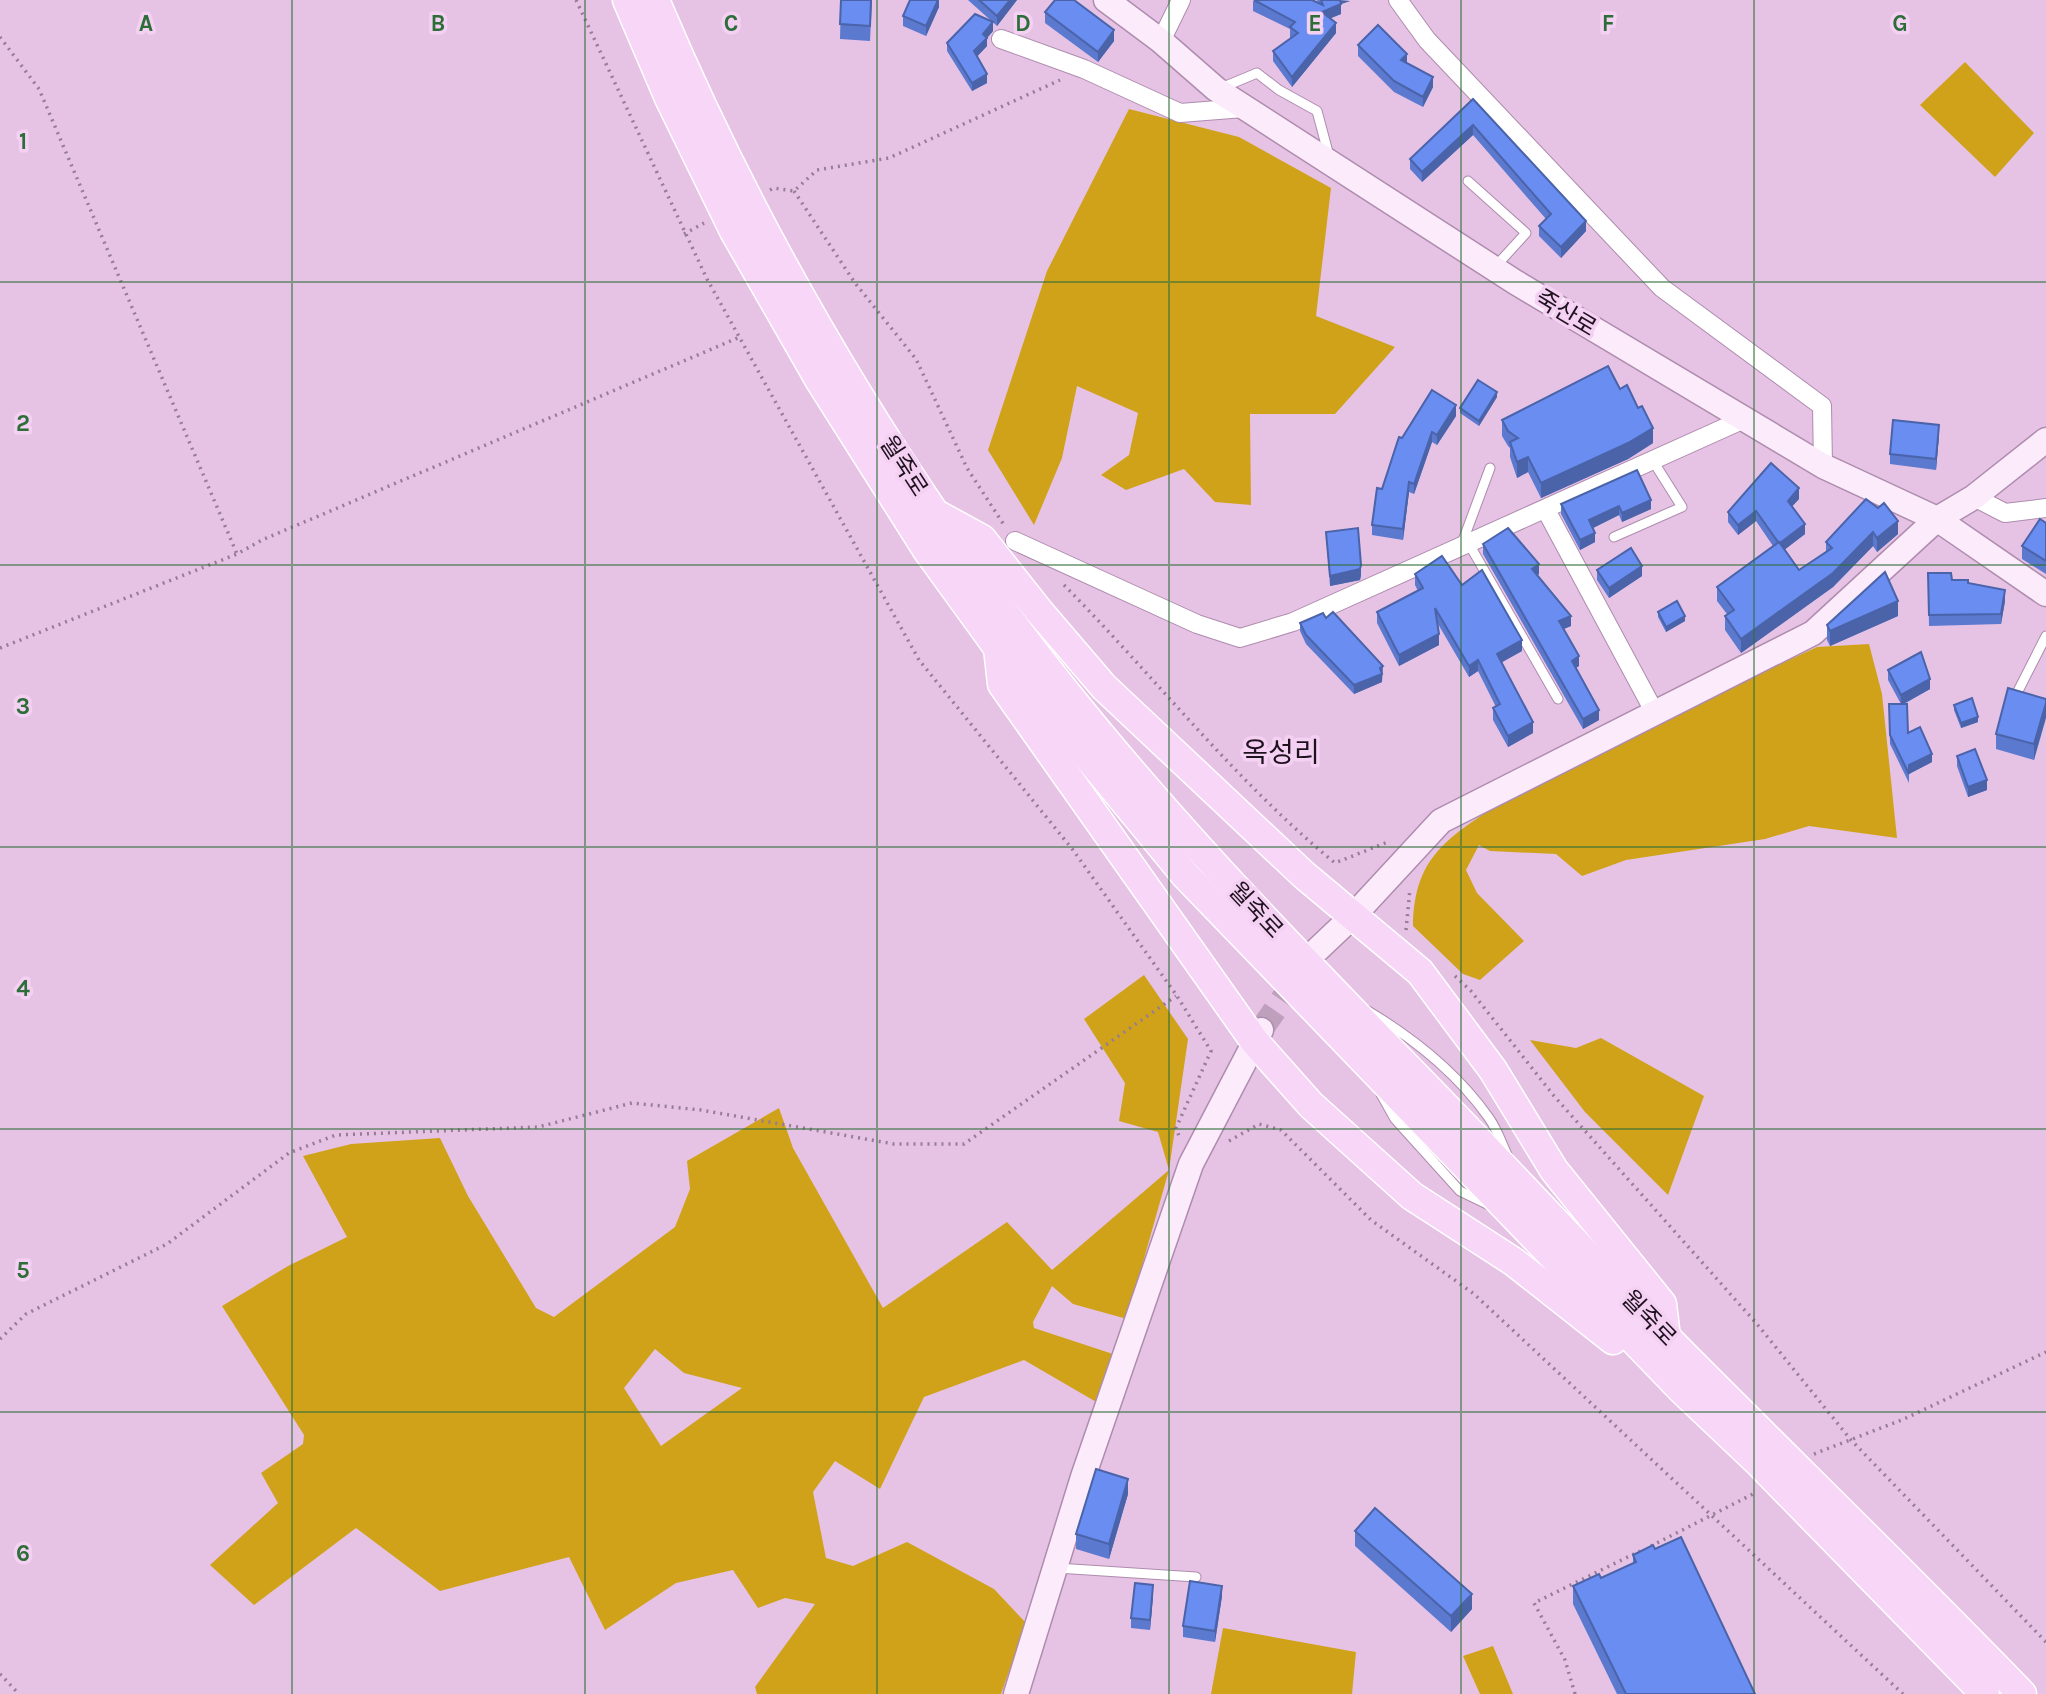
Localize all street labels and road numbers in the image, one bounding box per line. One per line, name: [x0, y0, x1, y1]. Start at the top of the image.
street label: 죽산로: [1530, 284, 1602, 342]
street label: 월죽로: [874, 431, 934, 501]
street label: 월죽로: [1223, 876, 1289, 944]
street label: 월죽로: [1616, 1284, 1682, 1352]

